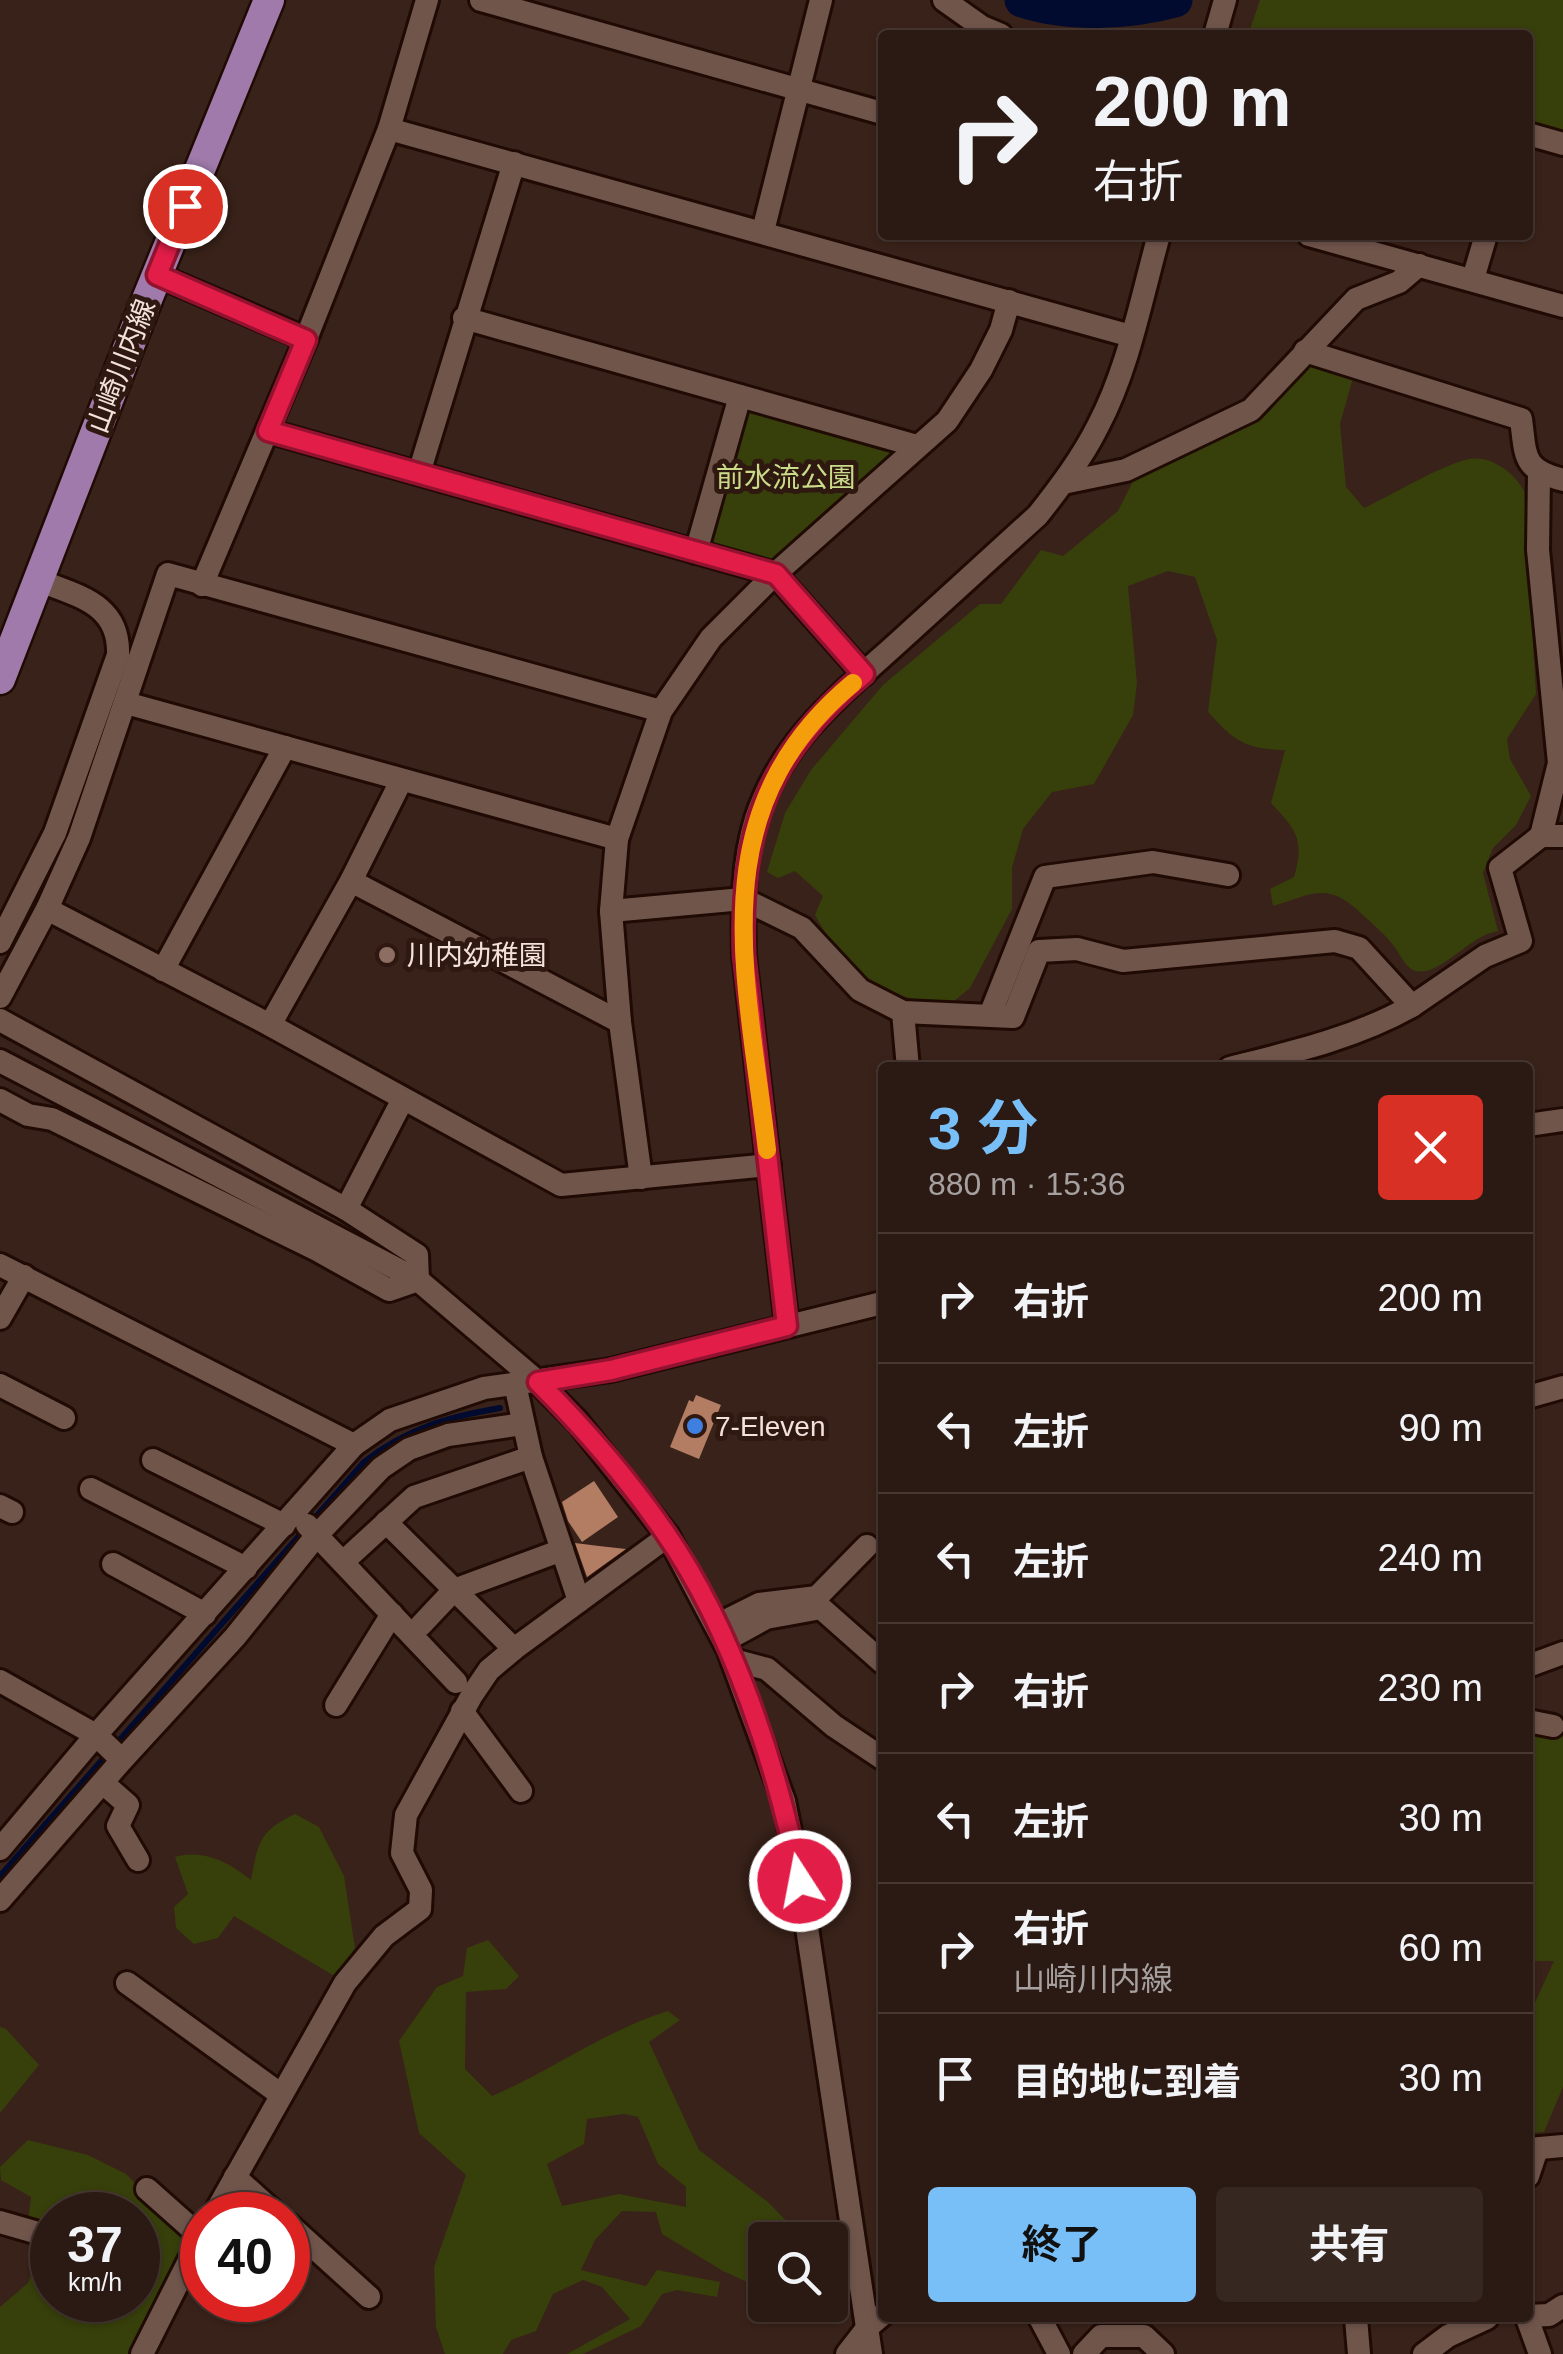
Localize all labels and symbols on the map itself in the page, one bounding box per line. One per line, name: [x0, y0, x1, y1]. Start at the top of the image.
pin: [143, 164, 228, 249]
street label: 山崎川内線: [82, 295, 161, 437]
park label: 前水流公園: [716, 462, 856, 493]
place label: 川内幼稚園: [407, 940, 547, 971]
marker: 川内幼稚園: [376, 944, 398, 966]
place label: 7-Eleven: [715, 1411, 826, 1442]
marker: 7-Eleven: [684, 1415, 706, 1437]
position arrow: [748, 1829, 852, 1933]
speed limit sign: 40: [180, 2192, 310, 2322]

